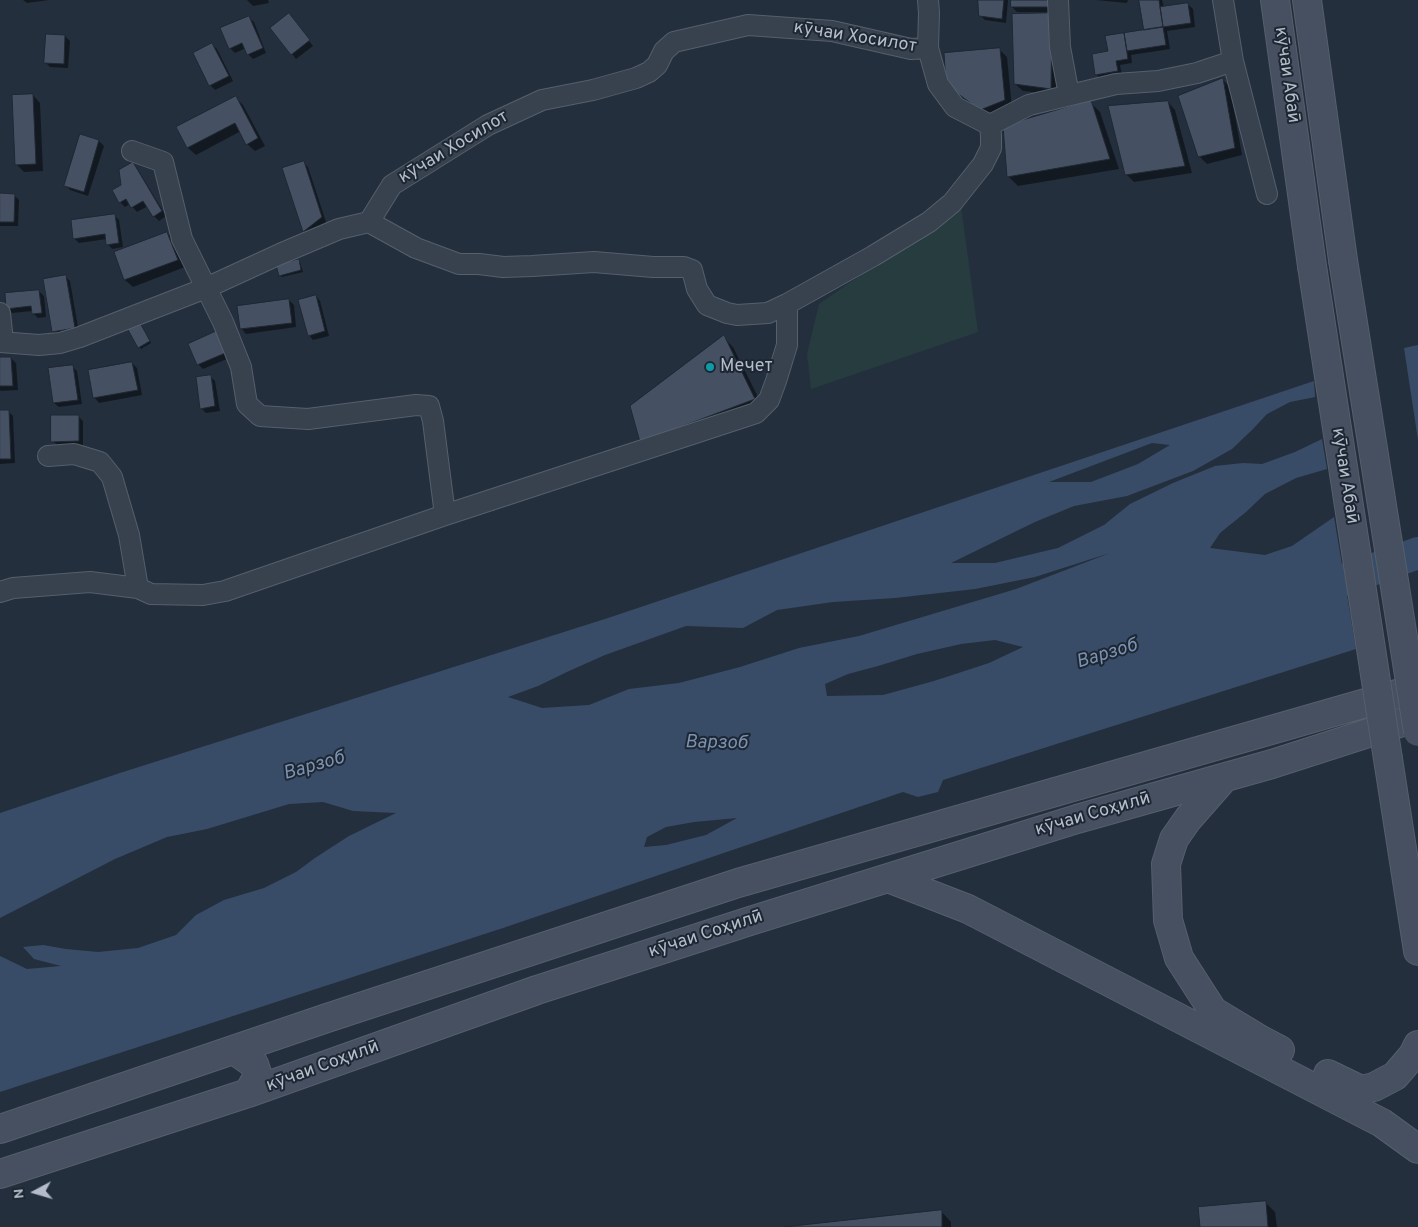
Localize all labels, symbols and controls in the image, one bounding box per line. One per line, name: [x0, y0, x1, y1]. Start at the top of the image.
street label: кӯчаи Хосилот: [792, 18, 918, 58]
street label: кӯчаи Абаӣ: [1269, 25, 1303, 125]
street label: кӯчаи Хосилот: [395, 107, 513, 189]
place label: Мечет: [720, 356, 773, 378]
marker: Мечет: [704, 361, 716, 373]
street label: кӯчаи Абаӣ: [1326, 426, 1362, 526]
water label: Варзоб: [1074, 635, 1140, 675]
water label: Варзоб: [685, 732, 747, 756]
water label: Варзоб: [281, 747, 347, 787]
street label: кӯчаи Соҳилӣ: [1033, 788, 1153, 842]
street label: кӯчаи Соҳилӣ: [646, 906, 766, 964]
street label: кӯчаи Соҳилӣ: [263, 1037, 383, 1097]
north arrow: [10, 1167, 60, 1217]
text: N: [11, 1188, 29, 1200]

